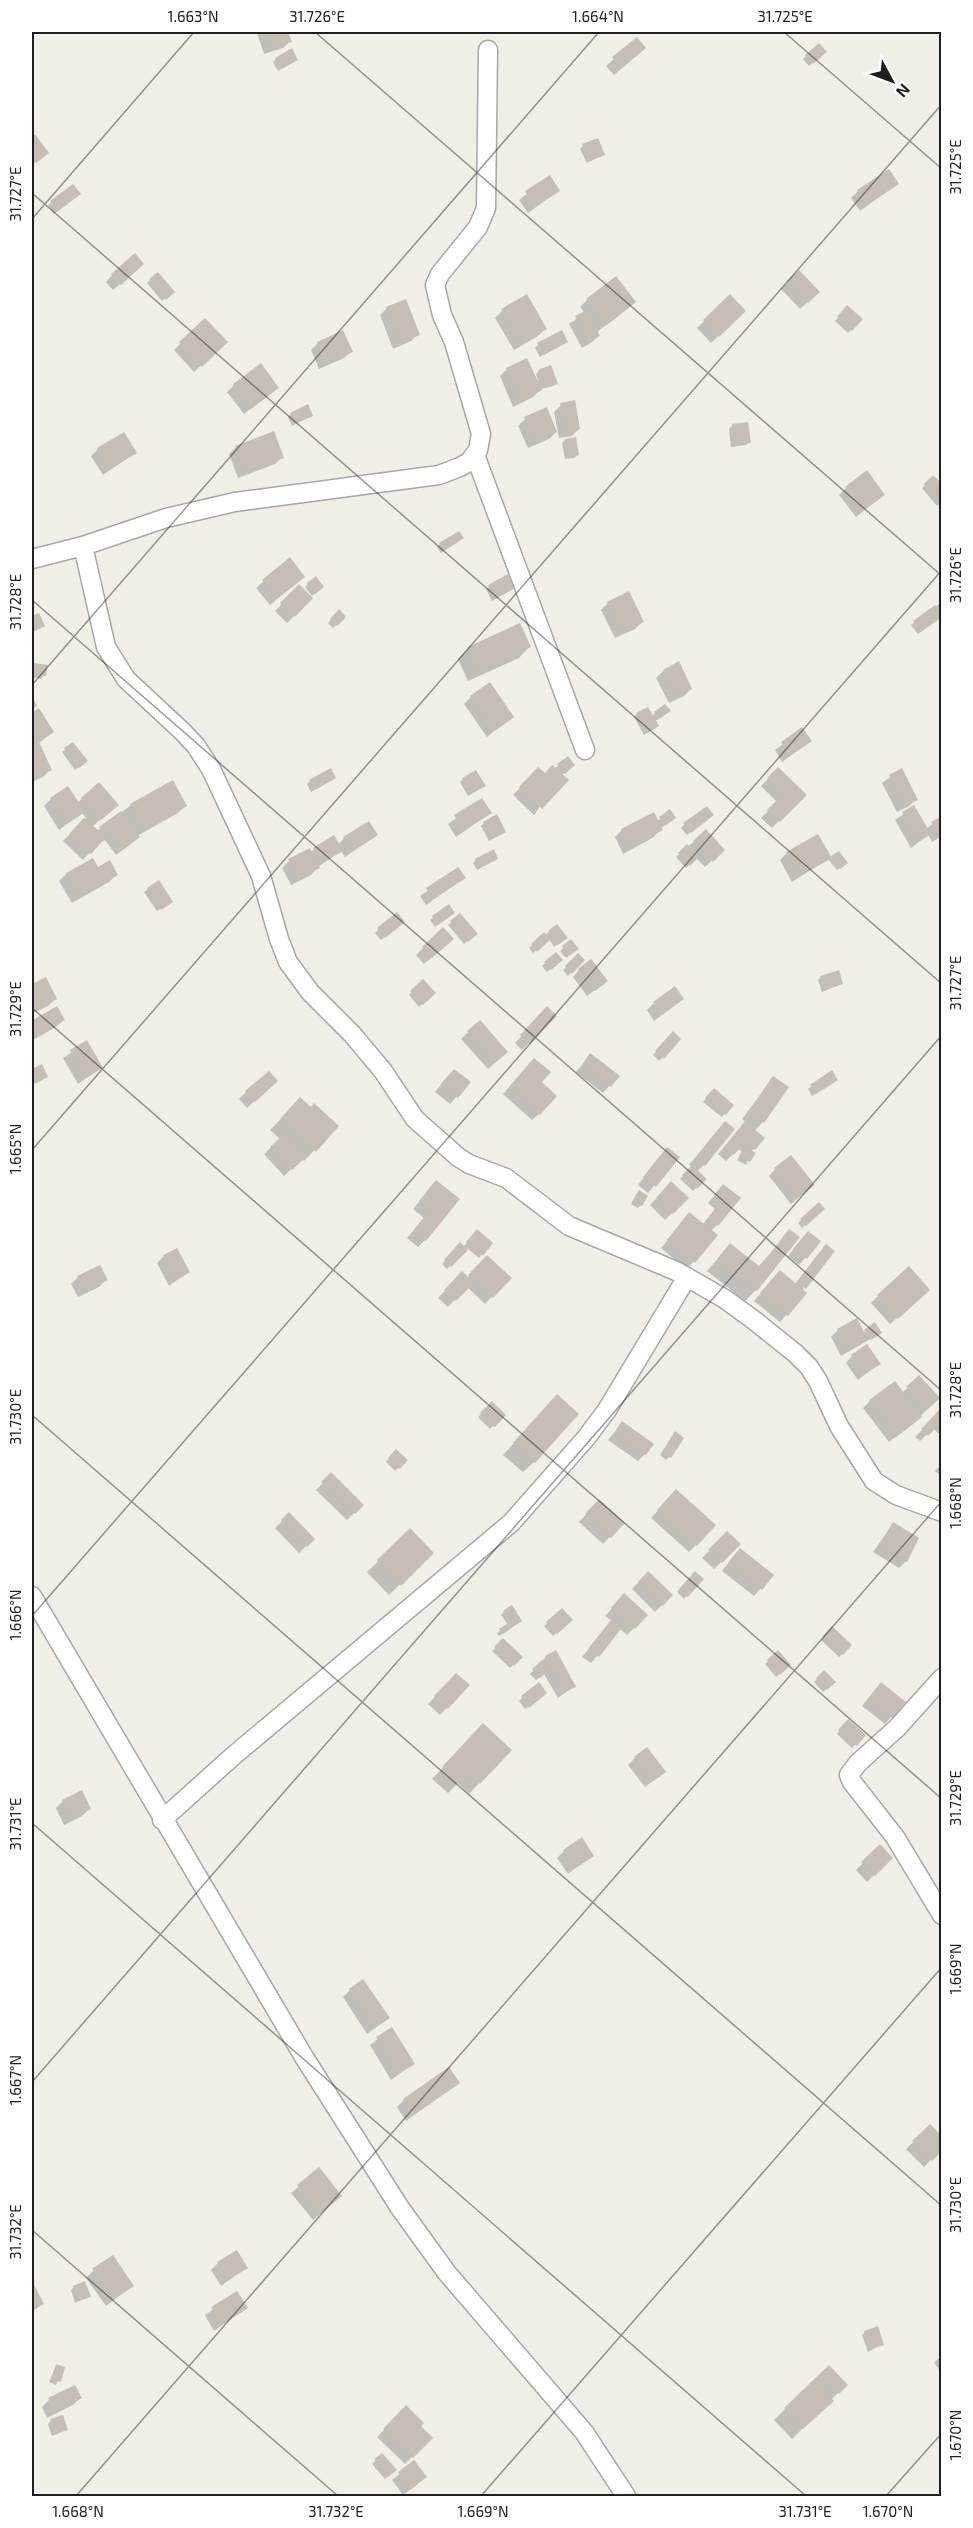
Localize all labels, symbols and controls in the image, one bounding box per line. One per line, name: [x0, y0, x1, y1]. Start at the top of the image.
text: 1.663°N: [168, 7, 218, 25]
text: 31.726°E: [289, 7, 345, 25]
text: 1.664°N: [572, 7, 624, 25]
text: 31.725°E: [757, 7, 813, 25]
north arrow: [862, 51, 922, 111]
text: N: [893, 81, 915, 102]
text: 31.725°E: [946, 139, 964, 195]
text: 31.727°E: [6, 167, 24, 221]
text: 31.726°E: [946, 547, 964, 603]
text: 31.728°E: [6, 574, 24, 630]
text: 31.727°E: [946, 956, 964, 1010]
text: 31.729°E: [6, 981, 24, 1037]
text: 1.665°N: [6, 1124, 24, 1174]
text: 31.728°E: [946, 1362, 964, 1418]
text: 31.730°E: [6, 1389, 24, 1445]
text: 1.668°N: [946, 1477, 964, 1529]
text: 1.666°N: [6, 1589, 24, 1641]
text: 31.729°E: [946, 1770, 964, 1826]
text: 31.731°E: [6, 1797, 24, 1851]
text: 1.669°N: [946, 1943, 964, 1995]
text: 1.667°N: [6, 2055, 24, 2105]
text: 31.730°E: [946, 2177, 964, 2233]
text: 31.732°E: [6, 2204, 24, 2260]
text: 1.670°N: [946, 2410, 964, 2460]
text: 1.668°N: [52, 2502, 104, 2520]
text: 31.732°E: [308, 2502, 364, 2520]
text: 1.669°N: [457, 2502, 509, 2520]
text: 31.731°E: [778, 2502, 832, 2520]
text: 1.670°N: [863, 2502, 913, 2520]

